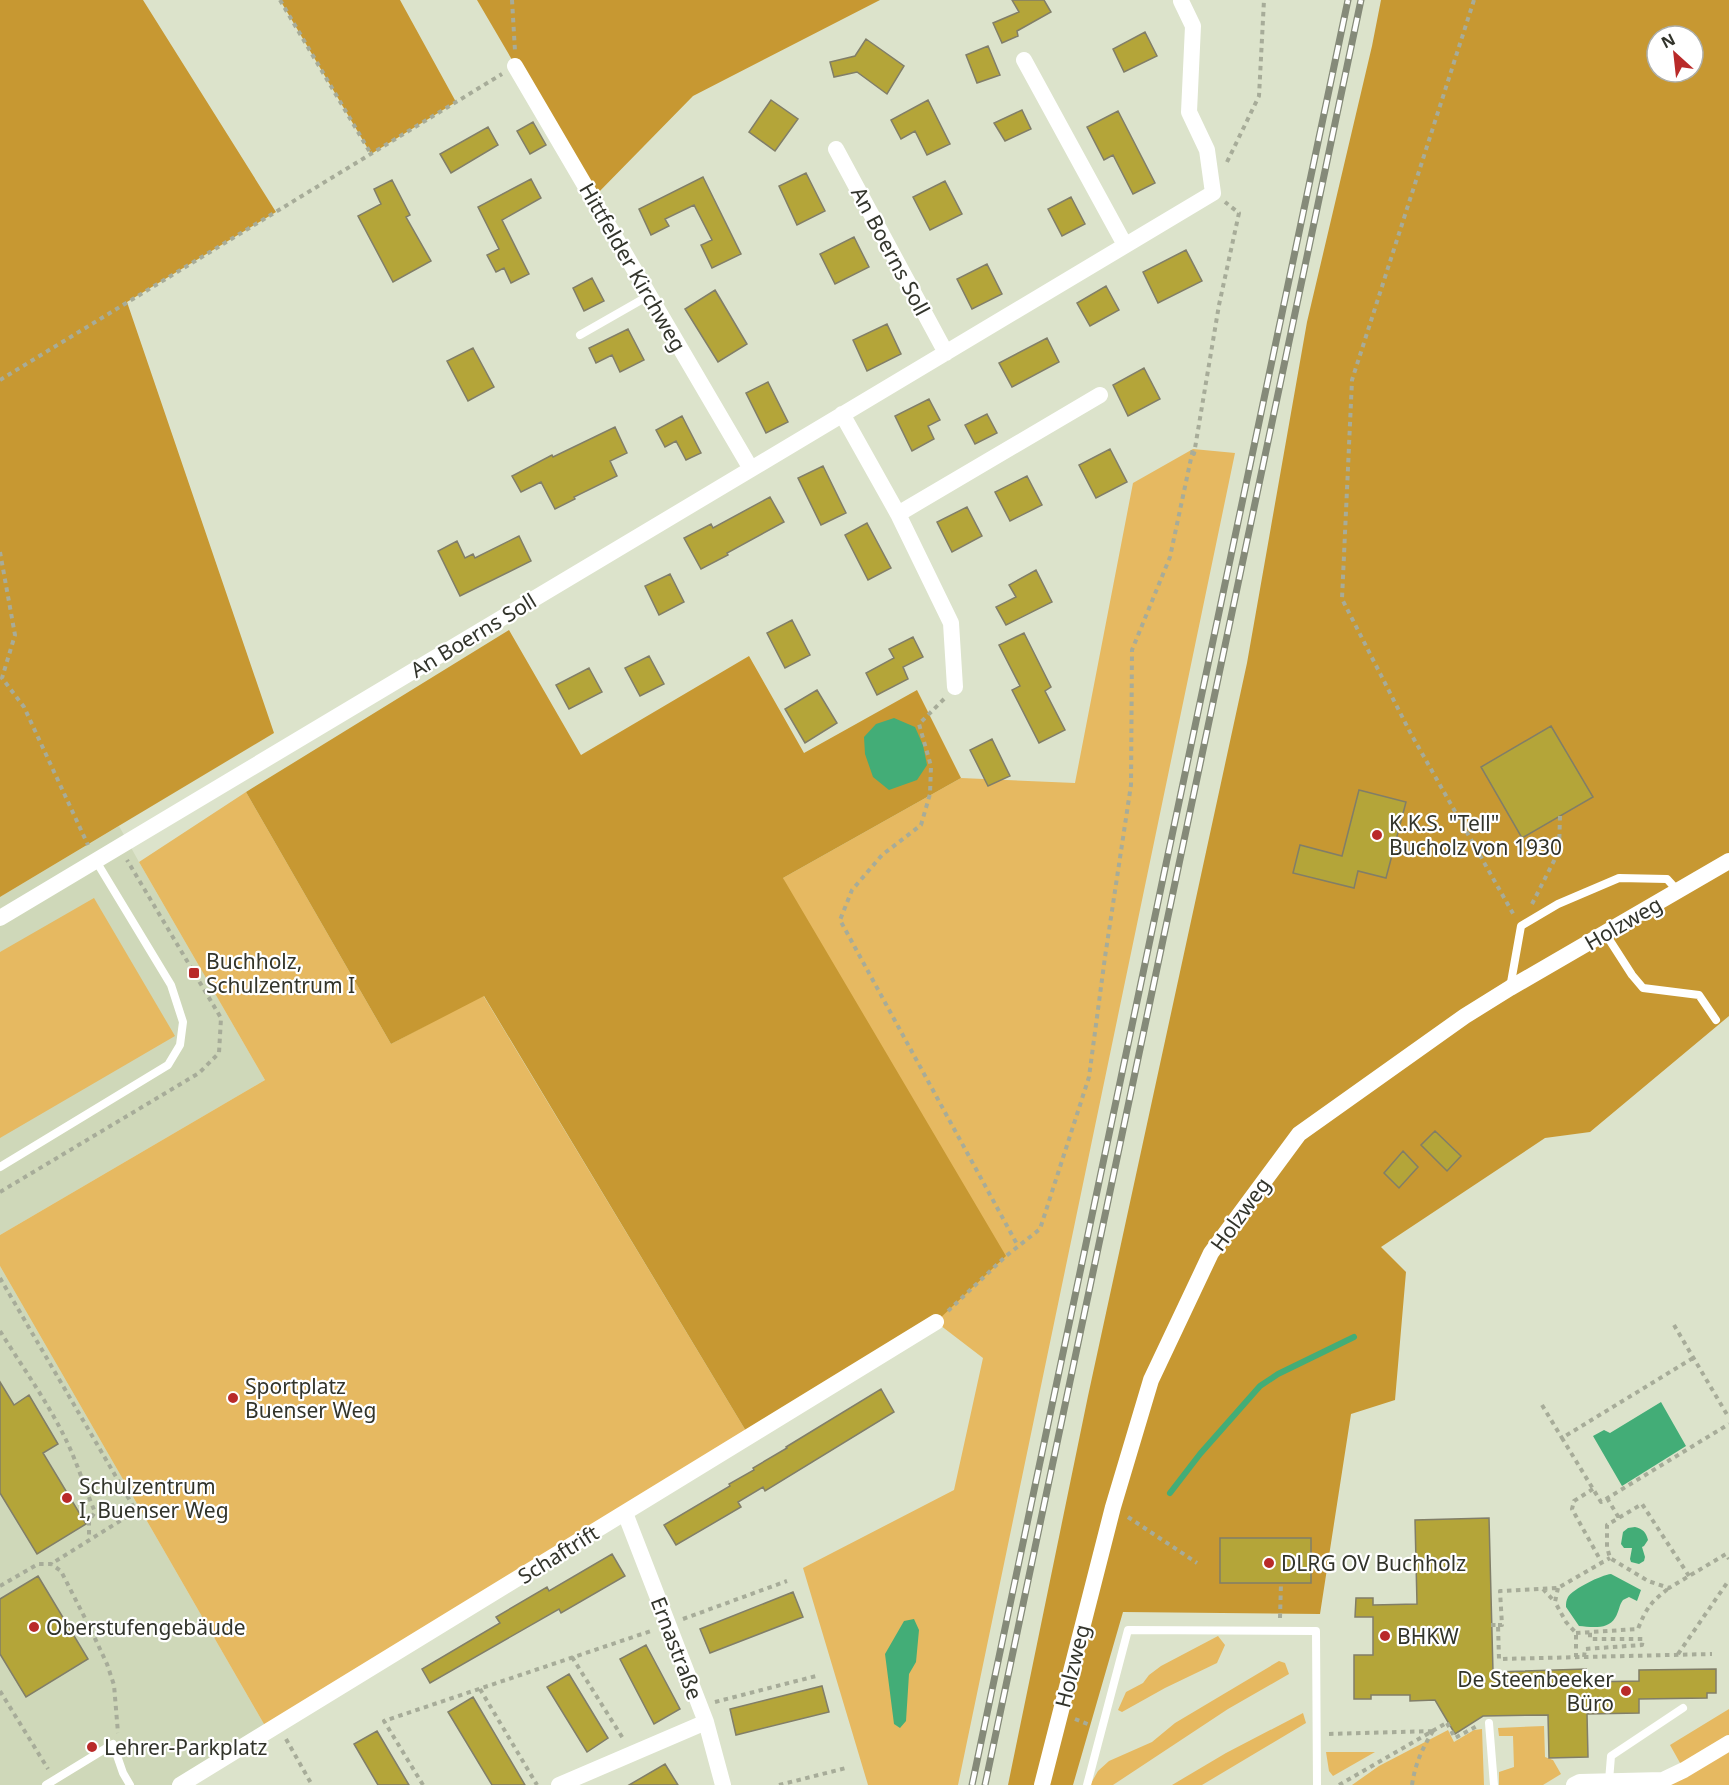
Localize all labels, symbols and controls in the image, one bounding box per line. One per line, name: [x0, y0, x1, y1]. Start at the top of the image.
north arrow: [1645, 24, 1705, 84]
text: N: [1657, 28, 1679, 53]
street label: Hittfelder Kirchweg: [573, 178, 693, 356]
street label: An Boerns Soll: [845, 182, 937, 320]
street label: An Boerns Soll: [405, 586, 541, 684]
place label: K.K.S. "Tell" Bucholz von 1930: [1389, 809, 1562, 861]
marker: K.K.S. "Tell" Bucholz von 1930: [1370, 828, 1384, 842]
street label: Holzweg: [1579, 890, 1667, 956]
place label: Buchholz, Schulzentrum I: [206, 947, 355, 999]
marker: Buchholz, Schulzentrum I: [187, 966, 201, 980]
street label: Holzweg: [1204, 1171, 1276, 1257]
place label: Sportplatz Buenser Weg: [245, 1372, 376, 1424]
marker: Sportplatz Buenser Weg: [226, 1391, 240, 1405]
place label: Schulzentrum I, Buenser Weg: [79, 1472, 229, 1524]
marker: Schulzentrum I, Buenser Weg: [60, 1491, 74, 1505]
street label: Schaftrift: [512, 1518, 604, 1590]
place label: DLRG OV Buchholz: [1281, 1549, 1466, 1577]
marker: DLRG OV Buchholz: [1262, 1556, 1276, 1570]
street label: Ernastraße: [645, 1593, 709, 1703]
place label: Oberstufengebäude: [46, 1613, 246, 1641]
marker: Oberstufengebäude: [27, 1620, 41, 1634]
street label: Holzweg: [1048, 1621, 1096, 1711]
place label: BHKW: [1397, 1622, 1459, 1650]
marker: BHKW: [1378, 1629, 1392, 1643]
place label: De Steenbeeker Büro: [1457, 1665, 1614, 1717]
marker: De Steenbeeker Büro: [1619, 1684, 1633, 1698]
place label: Lehrer-Parkplatz: [104, 1733, 267, 1761]
marker: Lehrer-Parkplatz: [85, 1740, 99, 1754]

